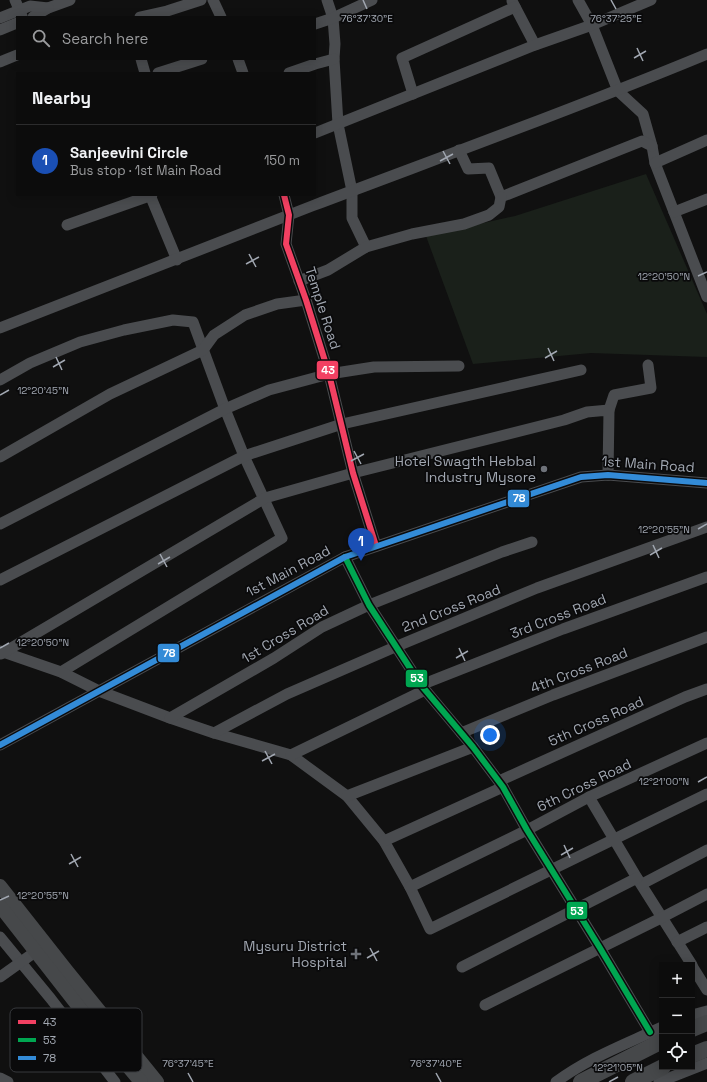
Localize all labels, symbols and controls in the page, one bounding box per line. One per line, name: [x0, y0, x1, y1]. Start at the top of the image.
text: 76°37'30"E: [341, 12, 393, 25]
text: 76°37'25"E: [590, 12, 642, 25]
search box: [16, 16, 316, 60]
icon: search: [30, 27, 52, 49]
text: Search here: [62, 29, 148, 48]
text: Nearby: [32, 87, 91, 109]
text: Sanjeevini Circle: [70, 143, 188, 162]
text: 1: [42, 152, 48, 169]
text: 150 m: [264, 152, 300, 169]
text: Bus stop · 1st Main Road: [70, 162, 221, 179]
street label: Temple Road: [301, 264, 345, 352]
text: 12°20'50"N: [638, 270, 690, 283]
line badge: 43: [316, 360, 339, 380]
text: 43: [321, 363, 335, 377]
text: 12°20'45"N: [17, 384, 69, 397]
place label: Hotel Swagth Hebbal Industry Mysore: [395, 452, 536, 486]
street label: 1st Main Road: [601, 452, 695, 476]
marker: Hotel Swagth Hebbal Industry Mysore: [539, 464, 549, 474]
line badge: 78: [507, 489, 530, 508]
text: 78: [513, 491, 526, 505]
text: 12°20'55"N: [638, 523, 690, 536]
pin: 1: [348, 528, 374, 561]
street label: 1st Main Road: [243, 541, 333, 601]
street label: 2nd Cross Road: [399, 580, 503, 636]
street label: 3rd Cross Road: [507, 589, 609, 643]
street label: 1st Cross Road: [238, 601, 332, 667]
text: 12°20'50"N: [17, 636, 69, 649]
line badge: 78: [157, 643, 180, 663]
street label: 4th Cross Road: [528, 643, 630, 697]
text: 78: [163, 646, 176, 660]
line badge: 53: [405, 669, 428, 688]
text: 53: [410, 671, 424, 685]
street label: 5th Cross Road: [546, 692, 646, 750]
your location: [480, 725, 500, 745]
street label: 6th Cross Road: [534, 754, 634, 816]
text: 12°21'00"N: [639, 775, 689, 788]
text: 12°20'55"N: [17, 889, 69, 902]
line badge: 53: [566, 901, 588, 920]
text: 53: [570, 904, 584, 918]
place label: Mysuru District Hospital: [243, 937, 347, 971]
marker: Mysuru District Hospital: [350, 948, 362, 960]
map controls: [659, 962, 695, 1070]
button: +: [659, 962, 695, 998]
button: −: [659, 998, 695, 1034]
legend: [10, 1008, 142, 1072]
text: 43: [43, 1015, 57, 1029]
text: 53: [43, 1033, 57, 1047]
button: locate: [659, 1034, 695, 1070]
text: 78: [43, 1051, 56, 1065]
text: 76°37'45"E: [162, 1057, 214, 1070]
text: 76°37'40"E: [410, 1057, 462, 1070]
text: 12°21'05"N: [593, 1061, 643, 1074]

